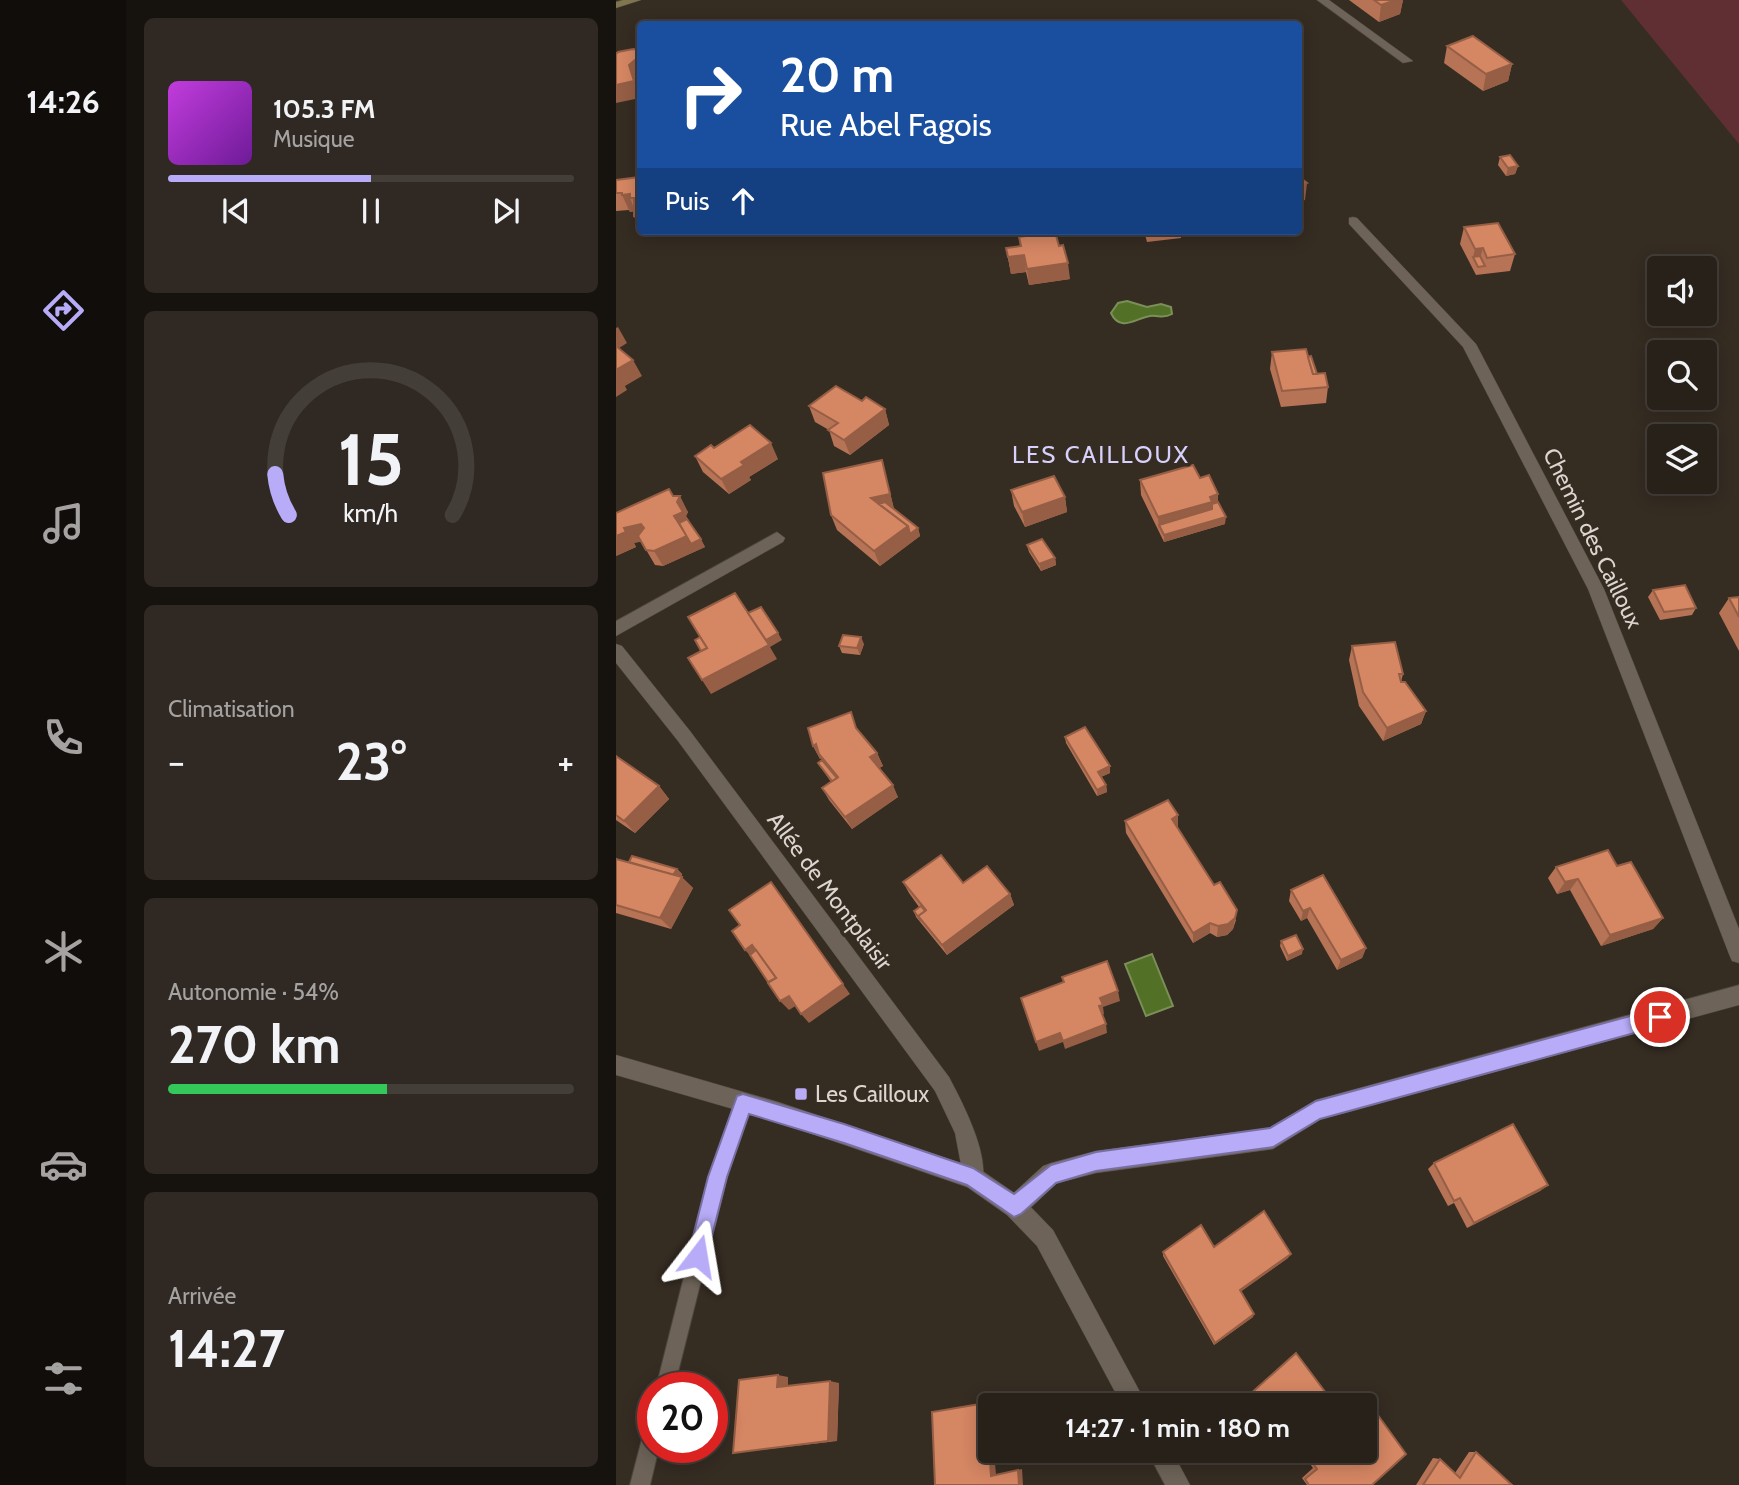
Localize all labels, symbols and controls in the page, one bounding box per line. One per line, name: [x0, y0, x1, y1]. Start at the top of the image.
text: 20 m: [780, 45, 894, 104]
icon: right: [665, 49, 756, 140]
text: 14:26: [26, 82, 100, 121]
text: 105.3 FM: [273, 93, 375, 125]
text: Rue Abel Fagois: [780, 105, 992, 144]
text: Musique: [273, 125, 355, 153]
icon: ahead: [724, 182, 762, 220]
text: Puis: [665, 185, 710, 217]
icon: previous: [217, 192, 255, 230]
icon: pause: [352, 192, 390, 230]
icon: next: [487, 192, 525, 230]
map controls: [1647, 256, 1717, 494]
button: sound: [1647, 256, 1717, 326]
icon: directions: [39, 286, 88, 335]
button: search: [1647, 340, 1717, 410]
text: 15: [338, 416, 404, 504]
button: layers: [1647, 424, 1717, 494]
district label: LES CAILLOUX: [1012, 440, 1190, 469]
street label: Chemin des Cailloux: [1537, 443, 1649, 633]
text: km/h: [344, 498, 398, 528]
icon: music: [39, 499, 88, 548]
text: Climatisation: [168, 695, 295, 723]
icon: phone: [39, 713, 88, 762]
text: 23°: [336, 730, 406, 793]
text: −: [168, 738, 185, 785]
text: +: [557, 738, 574, 785]
street label: Allée de Montplaisir: [762, 807, 899, 976]
icon: climate: [39, 927, 88, 976]
text: Autonomie · 54%: [168, 978, 339, 1006]
pin: [1630, 987, 1690, 1047]
icon: arrive: [1641, 998, 1679, 1036]
text: 270 km: [168, 1013, 340, 1076]
place label: Les Cailloux: [815, 1080, 929, 1108]
marker: Les Cailloux: [793, 1086, 809, 1102]
icon: car: [39, 1140, 88, 1189]
position arrow: [661, 1219, 735, 1293]
text: Arrivée: [168, 1282, 236, 1310]
text: 14:27: [168, 1317, 285, 1380]
icon: filters: [39, 1354, 88, 1403]
speed limit sign: 20: [637, 1372, 728, 1463]
text: 14:27 · 1 min · 180 m: [1065, 1412, 1290, 1444]

